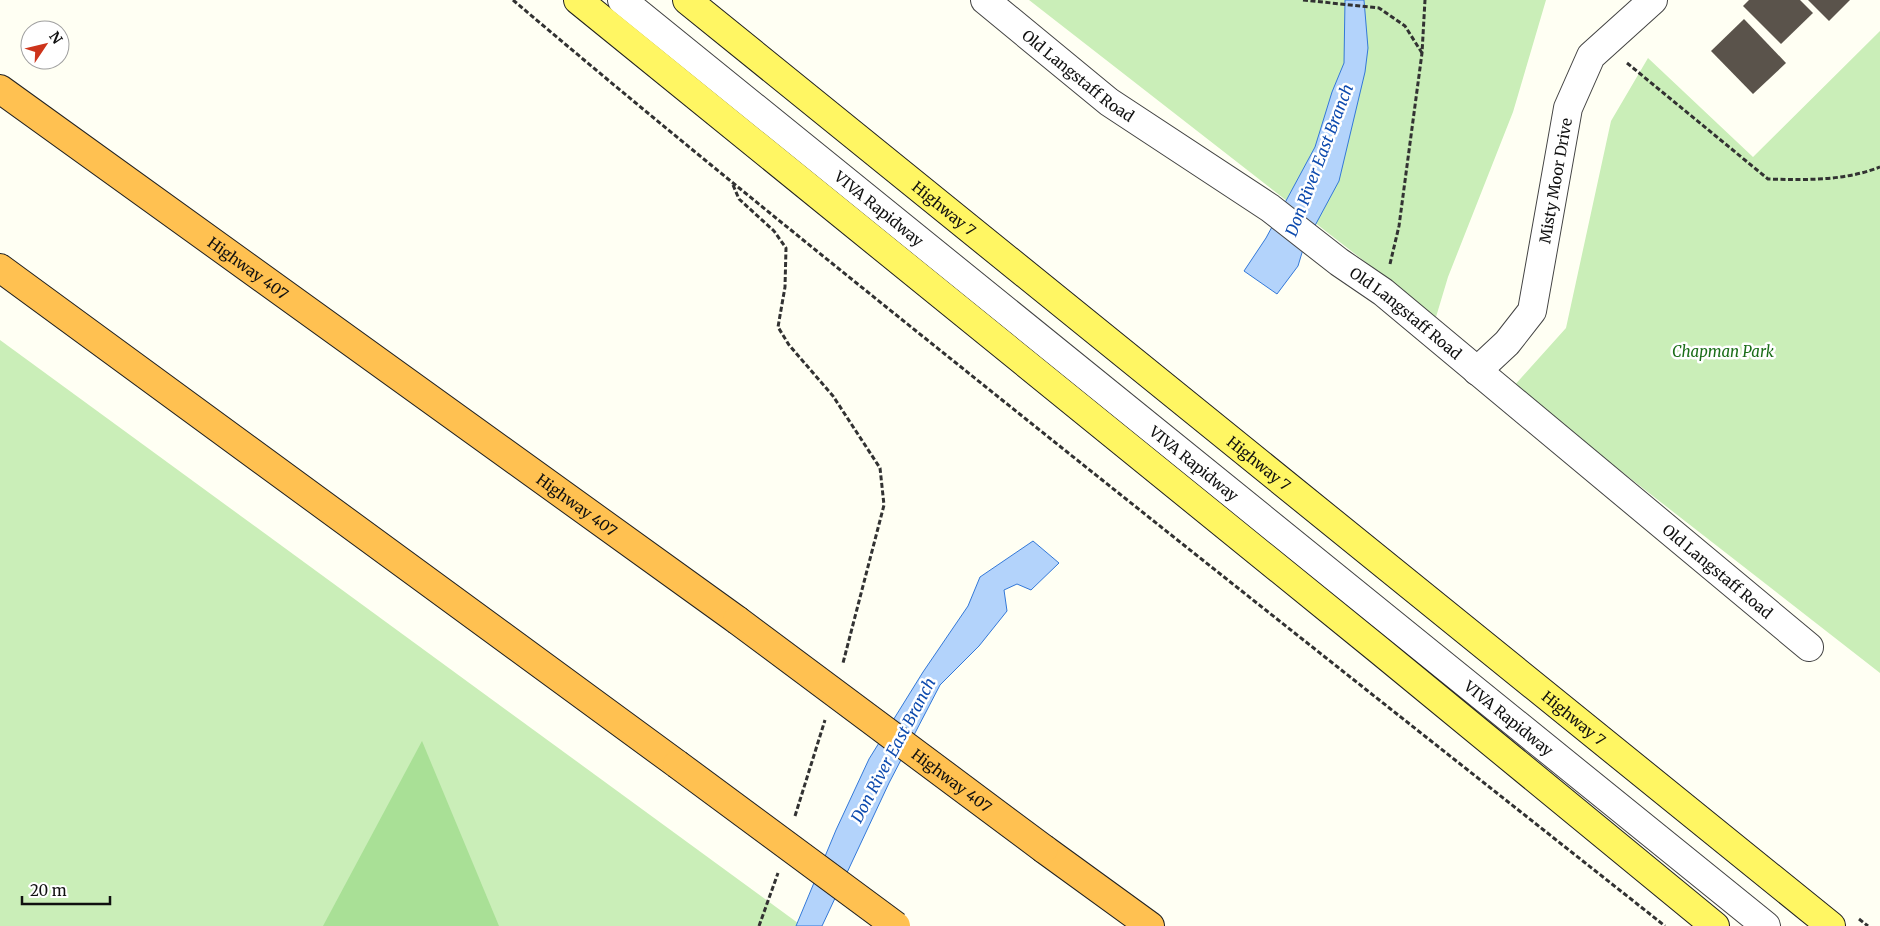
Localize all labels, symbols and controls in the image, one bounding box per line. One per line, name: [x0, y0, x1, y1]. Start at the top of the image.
north arrow: [20, 20, 70, 70]
street label: Old Langstaff Road: [1019, 25, 1138, 125]
text: N: [45, 28, 66, 47]
water label: Don River East Branch: [1280, 81, 1357, 240]
street label: Misty Moor Drive: [1535, 116, 1576, 245]
street label: VIVA Rapidway: [830, 166, 928, 250]
street label: Highway 7: [909, 177, 980, 240]
street label: Highway 407: [204, 232, 293, 304]
street label: Old Langstaff Road: [1346, 263, 1466, 363]
park label: Chapman Park: [1672, 342, 1775, 361]
street label: VIVA Rapidway: [1145, 421, 1243, 505]
street label: Highway 7: [1223, 432, 1295, 495]
street label: Highway 407: [533, 469, 621, 540]
street label: Old Langstaff Road: [1659, 520, 1777, 622]
water label: Don River East Branch: [846, 674, 940, 827]
street label: VIVA Rapidway: [1460, 676, 1557, 760]
street label: Highway 7: [1538, 686, 1610, 750]
street label: Highway 407: [908, 744, 996, 816]
scale bar: [22, 874, 110, 906]
text: 20 m: [30, 881, 67, 900]

